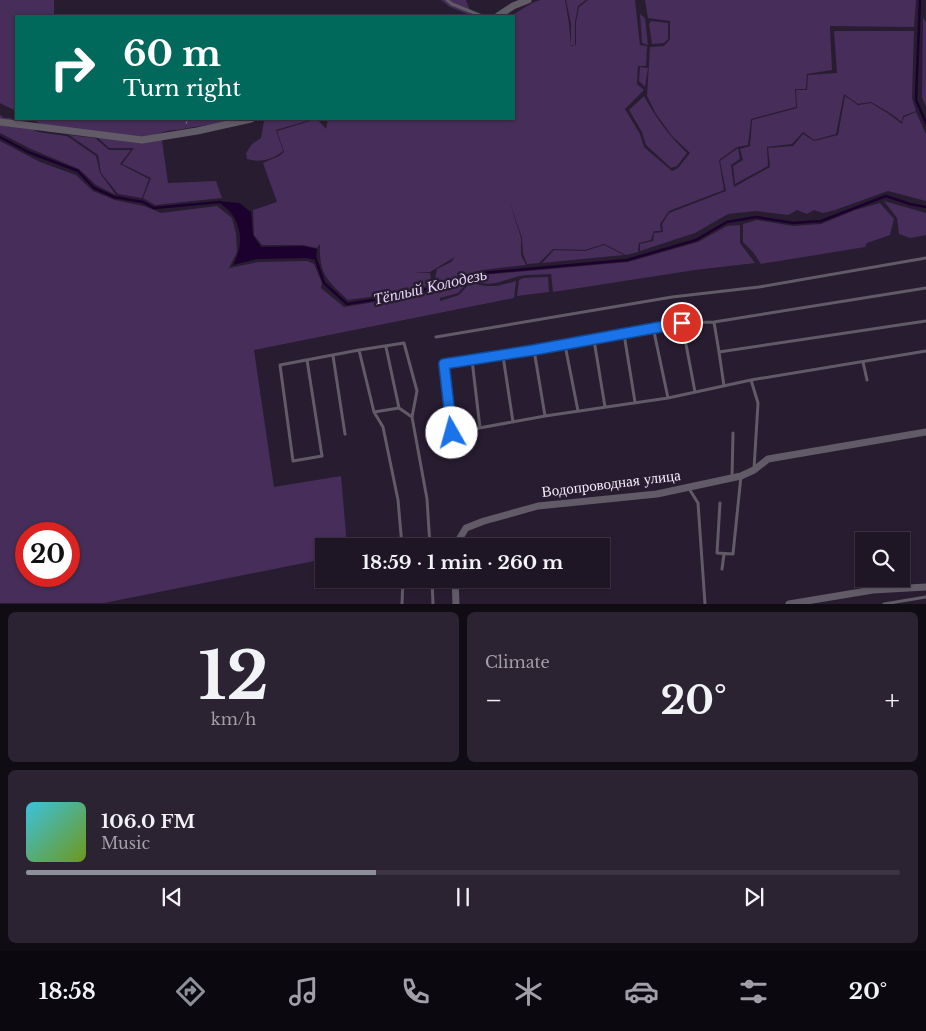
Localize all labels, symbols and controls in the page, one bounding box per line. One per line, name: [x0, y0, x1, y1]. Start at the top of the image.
text: 60 m: [123, 32, 221, 75]
icon: right: [40, 35, 105, 100]
text: Turn right: [123, 75, 241, 102]
water label: Тёплый Колодезь: [371, 263, 489, 309]
pin: [661, 302, 703, 344]
icon: arrive: [668, 309, 696, 337]
position arrow: [425, 406, 477, 458]
street label: Водопроводная улица: [540, 465, 682, 501]
speed limit sign: 20: [15, 522, 80, 587]
map controls: [855, 532, 910, 587]
button: search: [855, 532, 910, 587]
text: 18:59 · 1 min · 260 m: [362, 551, 563, 574]
text: 12: [198, 636, 269, 717]
text: Climate: [485, 652, 550, 672]
text: 20°: [661, 677, 727, 724]
text: −: [485, 683, 503, 718]
text: +: [885, 683, 900, 718]
text: km/h: [211, 709, 256, 729]
text: 106.0 FM: [101, 810, 195, 833]
text: Music: [101, 833, 150, 853]
icon: previous: [158, 883, 186, 911]
icon: pause: [449, 883, 477, 911]
icon: next: [740, 883, 768, 911]
icon: directions: [173, 974, 208, 1009]
icon: music: [286, 974, 321, 1009]
icon: phone: [398, 974, 433, 1009]
icon: climate: [511, 974, 546, 1009]
icon: car: [624, 974, 659, 1009]
icon: filters: [736, 974, 771, 1009]
text: 18:58: [39, 978, 96, 1005]
text: 20°: [849, 978, 887, 1005]

